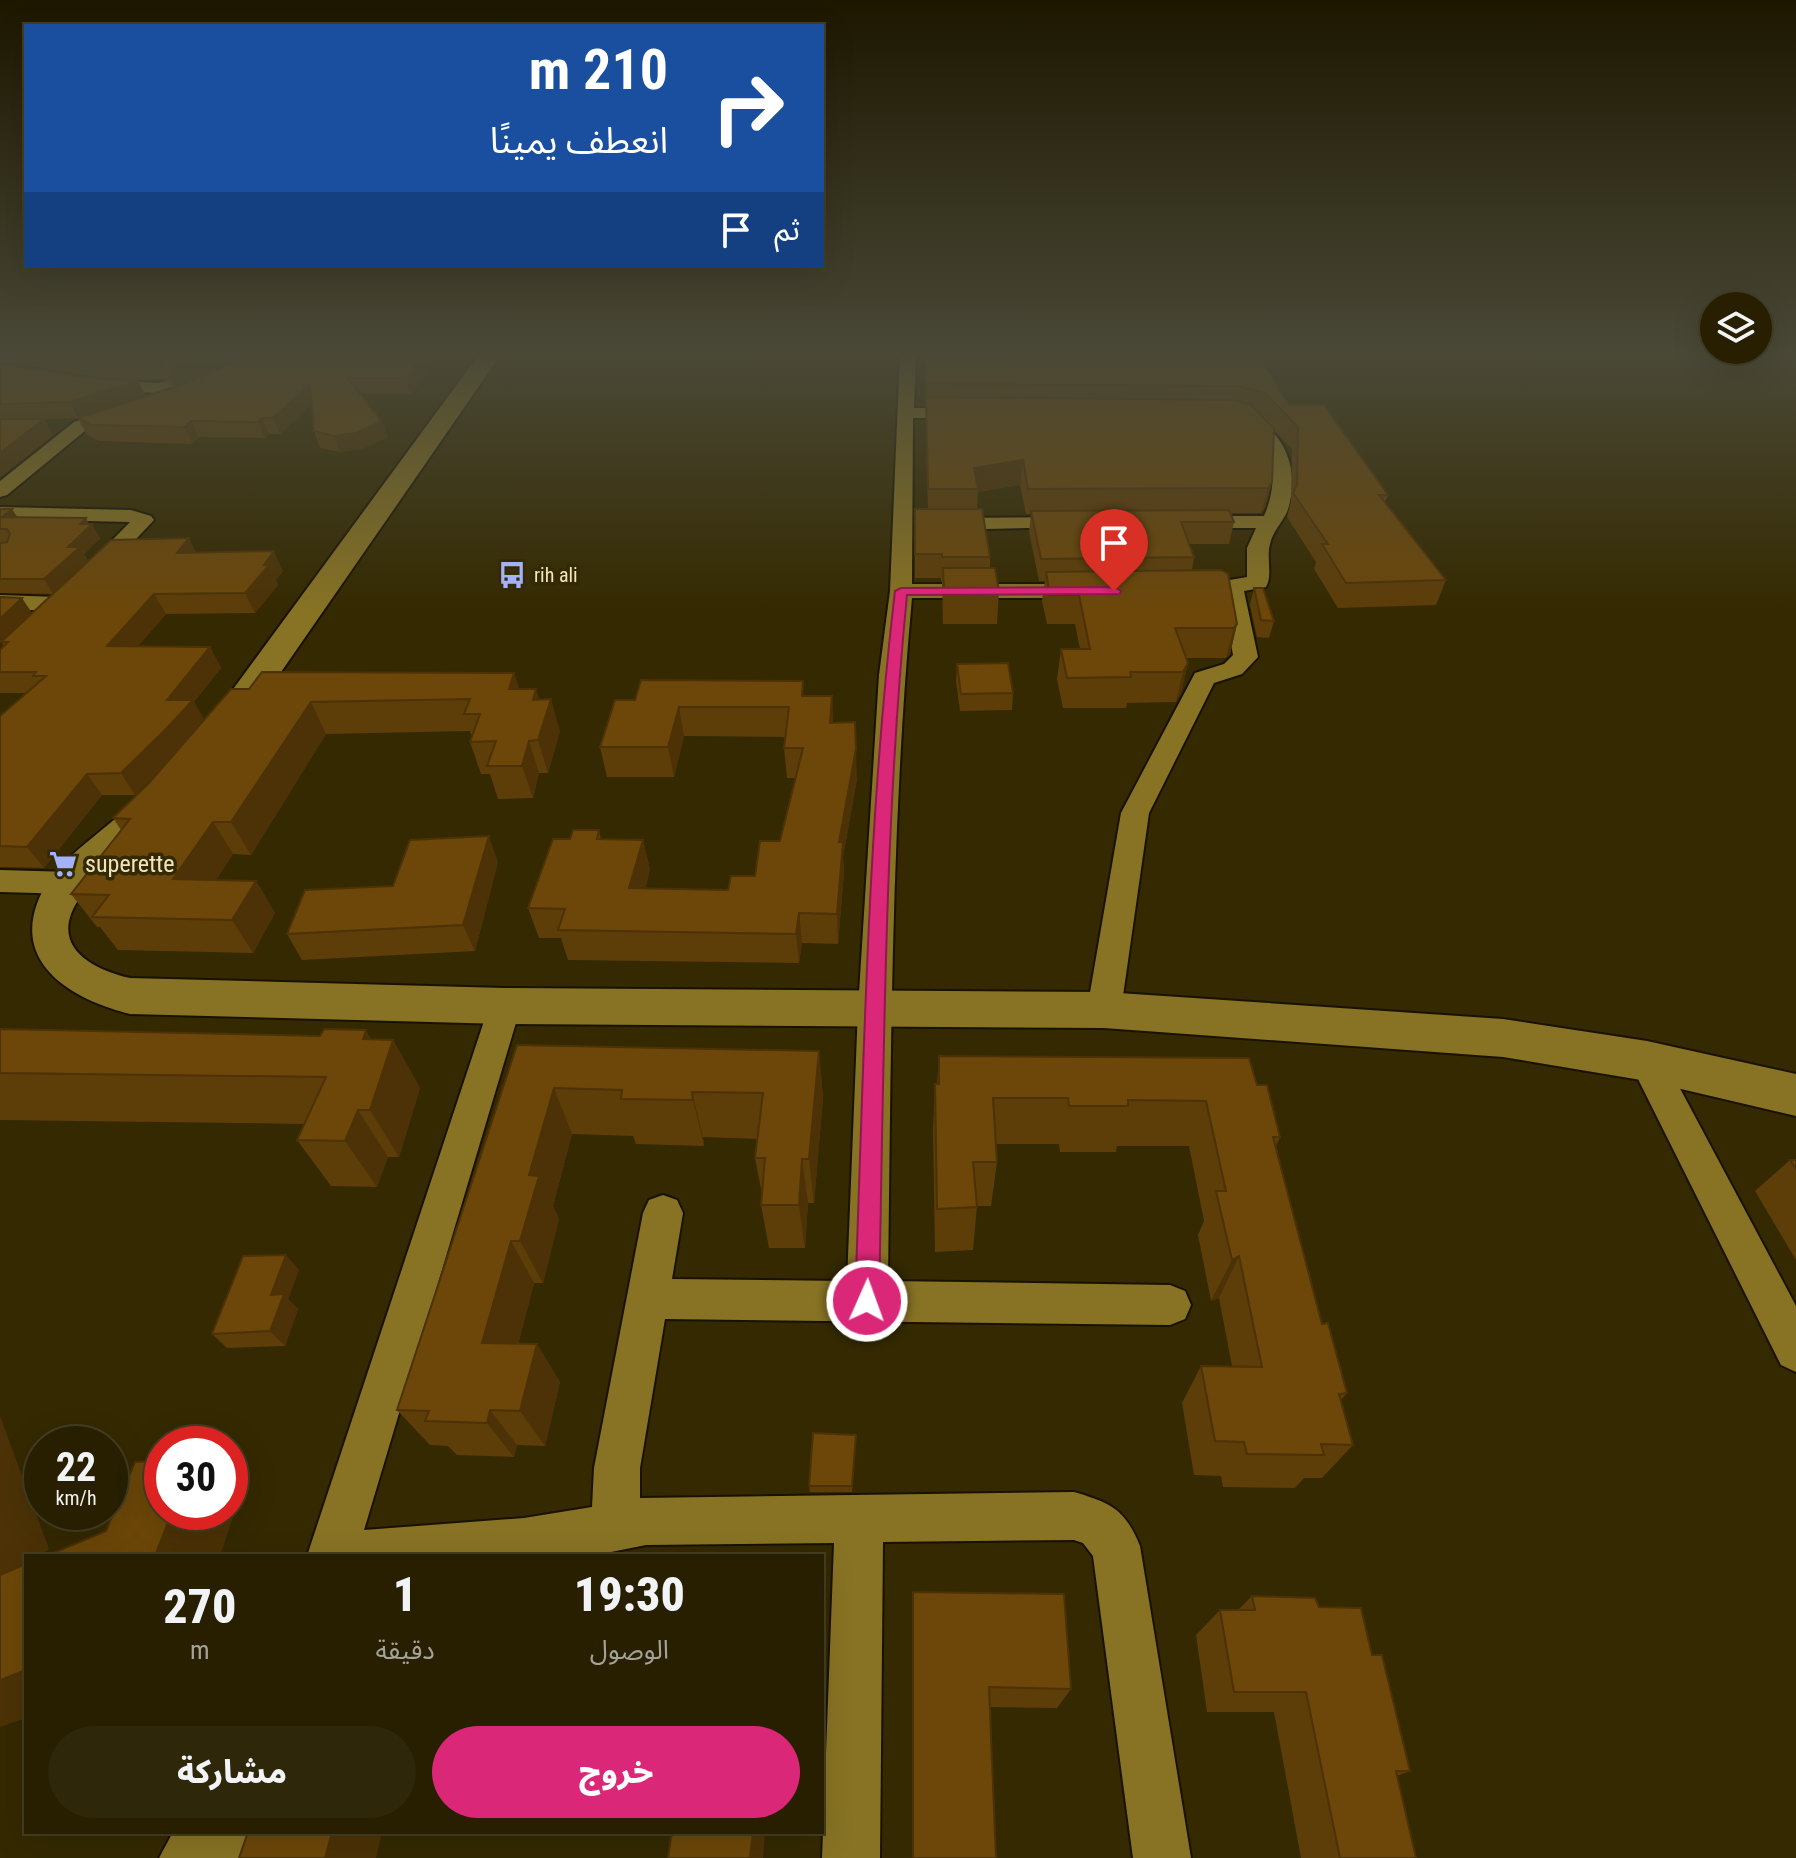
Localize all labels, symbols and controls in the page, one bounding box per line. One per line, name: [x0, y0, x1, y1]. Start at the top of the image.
text: 210 m: [529, 37, 668, 103]
icon: right: [696, 56, 800, 160]
text: انعطف يمينًا: [490, 120, 668, 162]
icon: arrive: [714, 208, 758, 252]
text: ثم: [774, 212, 800, 247]
map controls: [1700, 292, 1772, 364]
button: layers: [1700, 292, 1772, 364]
pin: [1080, 509, 1148, 591]
icon: arrive: [1092, 521, 1136, 565]
bus stop icon: rih ali: [497, 560, 527, 590]
place label: rih ali: [534, 563, 578, 587]
supermarket icon: superette: [48, 849, 78, 879]
place label: superette: [85, 850, 174, 878]
position arrow: [825, 1259, 909, 1343]
speed limit sign: 30: [144, 1426, 248, 1530]
text: 22: [56, 1444, 96, 1491]
text: km/h: [55, 1486, 97, 1510]
text: 1: [393, 1566, 417, 1623]
text: 19:30: [574, 1566, 685, 1623]
text: 270: [163, 1578, 236, 1635]
text: m: [190, 1635, 210, 1665]
text: دقيقة: [375, 1635, 435, 1665]
text: الوصول: [590, 1635, 669, 1665]
button: مشاركة: [48, 1726, 416, 1818]
button: خروج: [432, 1726, 800, 1818]

